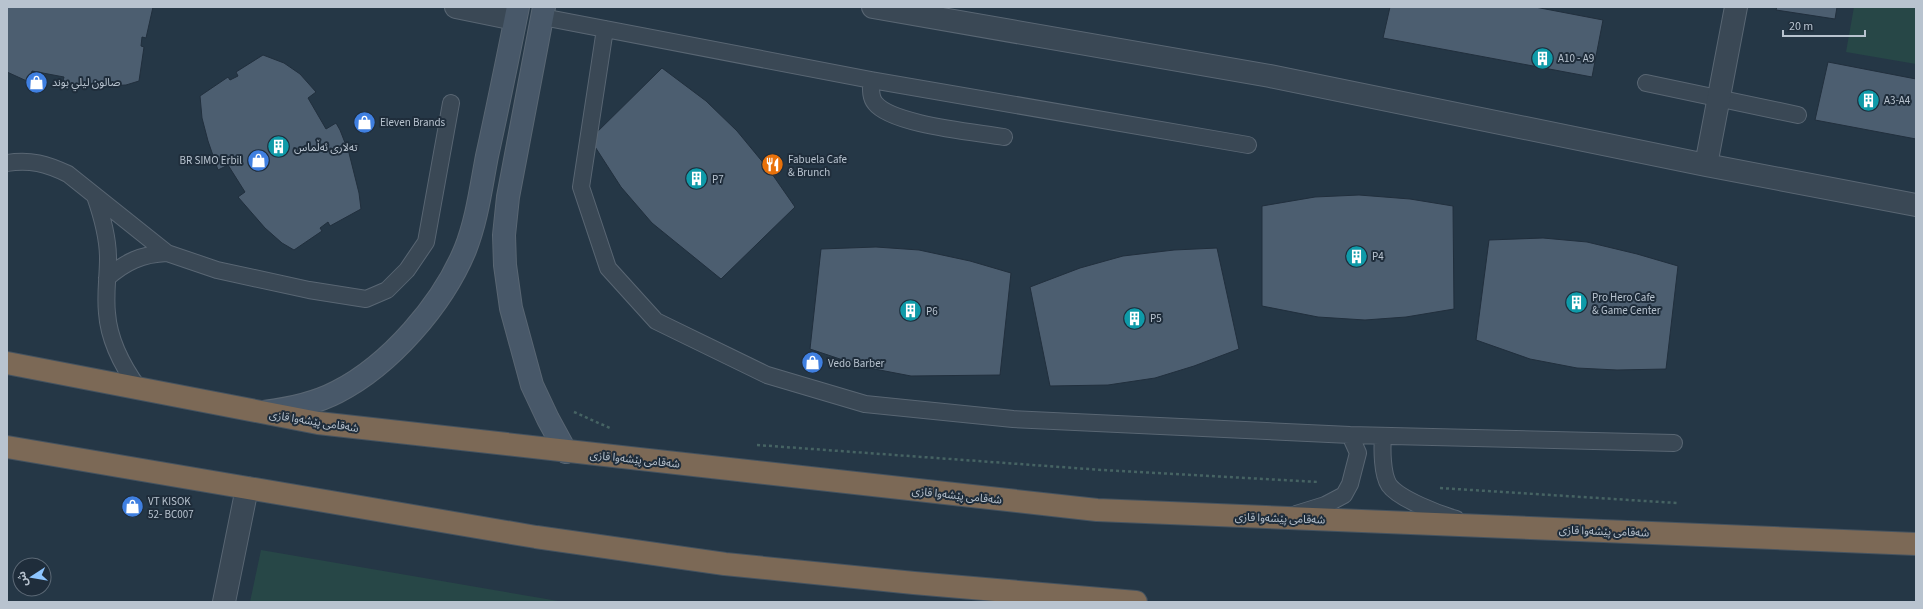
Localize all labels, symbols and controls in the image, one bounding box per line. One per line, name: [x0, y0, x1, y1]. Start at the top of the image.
scale bar: [1783, 12, 1865, 38]
text: 20 m: [1789, 18, 1813, 35]
building icon: A10 - A9: [1529, 45, 1555, 71]
place label: A10 - A9: [1558, 51, 1594, 66]
shop icon: صالون ليلي بوند: [23, 69, 49, 95]
place label: صالون ليلي بوند: [52, 75, 121, 92]
building icon: A3-A4: [1855, 87, 1881, 113]
place label: A3-A4: [1884, 93, 1911, 108]
shop icon: Eleven Brands: [352, 109, 378, 135]
place label: Eleven Brands: [380, 115, 446, 130]
building icon: تەلاری ئەڵماس: [265, 134, 291, 160]
place label: تەلاری ئەڵماس: [294, 139, 358, 155]
shop icon: BR SIMO Erbil: [245, 147, 271, 173]
restaurant icon: Fabuela Cafe & Brunch: [759, 152, 785, 178]
place label: Fabuela Cafe & Brunch: [788, 152, 848, 180]
place label: BR SIMO Erbil: [180, 153, 242, 168]
building icon: P7: [683, 166, 709, 192]
place label: P7: [712, 172, 724, 187]
building icon: P4: [1344, 243, 1370, 269]
place label: P4: [1372, 249, 1384, 264]
building icon: Pro Hero Cafe & Game Center: [1564, 290, 1590, 316]
place label: Pro Hero Cafe & Game Center: [1592, 290, 1661, 318]
building icon: P6: [897, 298, 923, 324]
place label: P6: [926, 304, 938, 319]
building icon: P5: [1121, 305, 1147, 331]
place label: P5: [1150, 311, 1162, 326]
shop icon: Vedo Barber: [799, 350, 825, 376]
place label: Vedo Barber: [828, 356, 885, 371]
street label: شەقامی پێشەوا قازی: [268, 407, 360, 436]
street label: شەقامی پێشەوا قازی: [589, 447, 681, 472]
street label: شەقامی پێشەوا قازی: [911, 483, 1003, 508]
shop icon: VT KISOK 52- BC007: [120, 494, 146, 520]
place label: VT KISOK 52- BC007: [148, 494, 194, 522]
street label: شەقامی پێشەوا قازی: [1234, 509, 1326, 528]
street label: شەقامی پێشەوا قازی: [1558, 522, 1650, 541]
north arrow: [12, 557, 52, 597]
text: ش: [14, 570, 32, 588]

